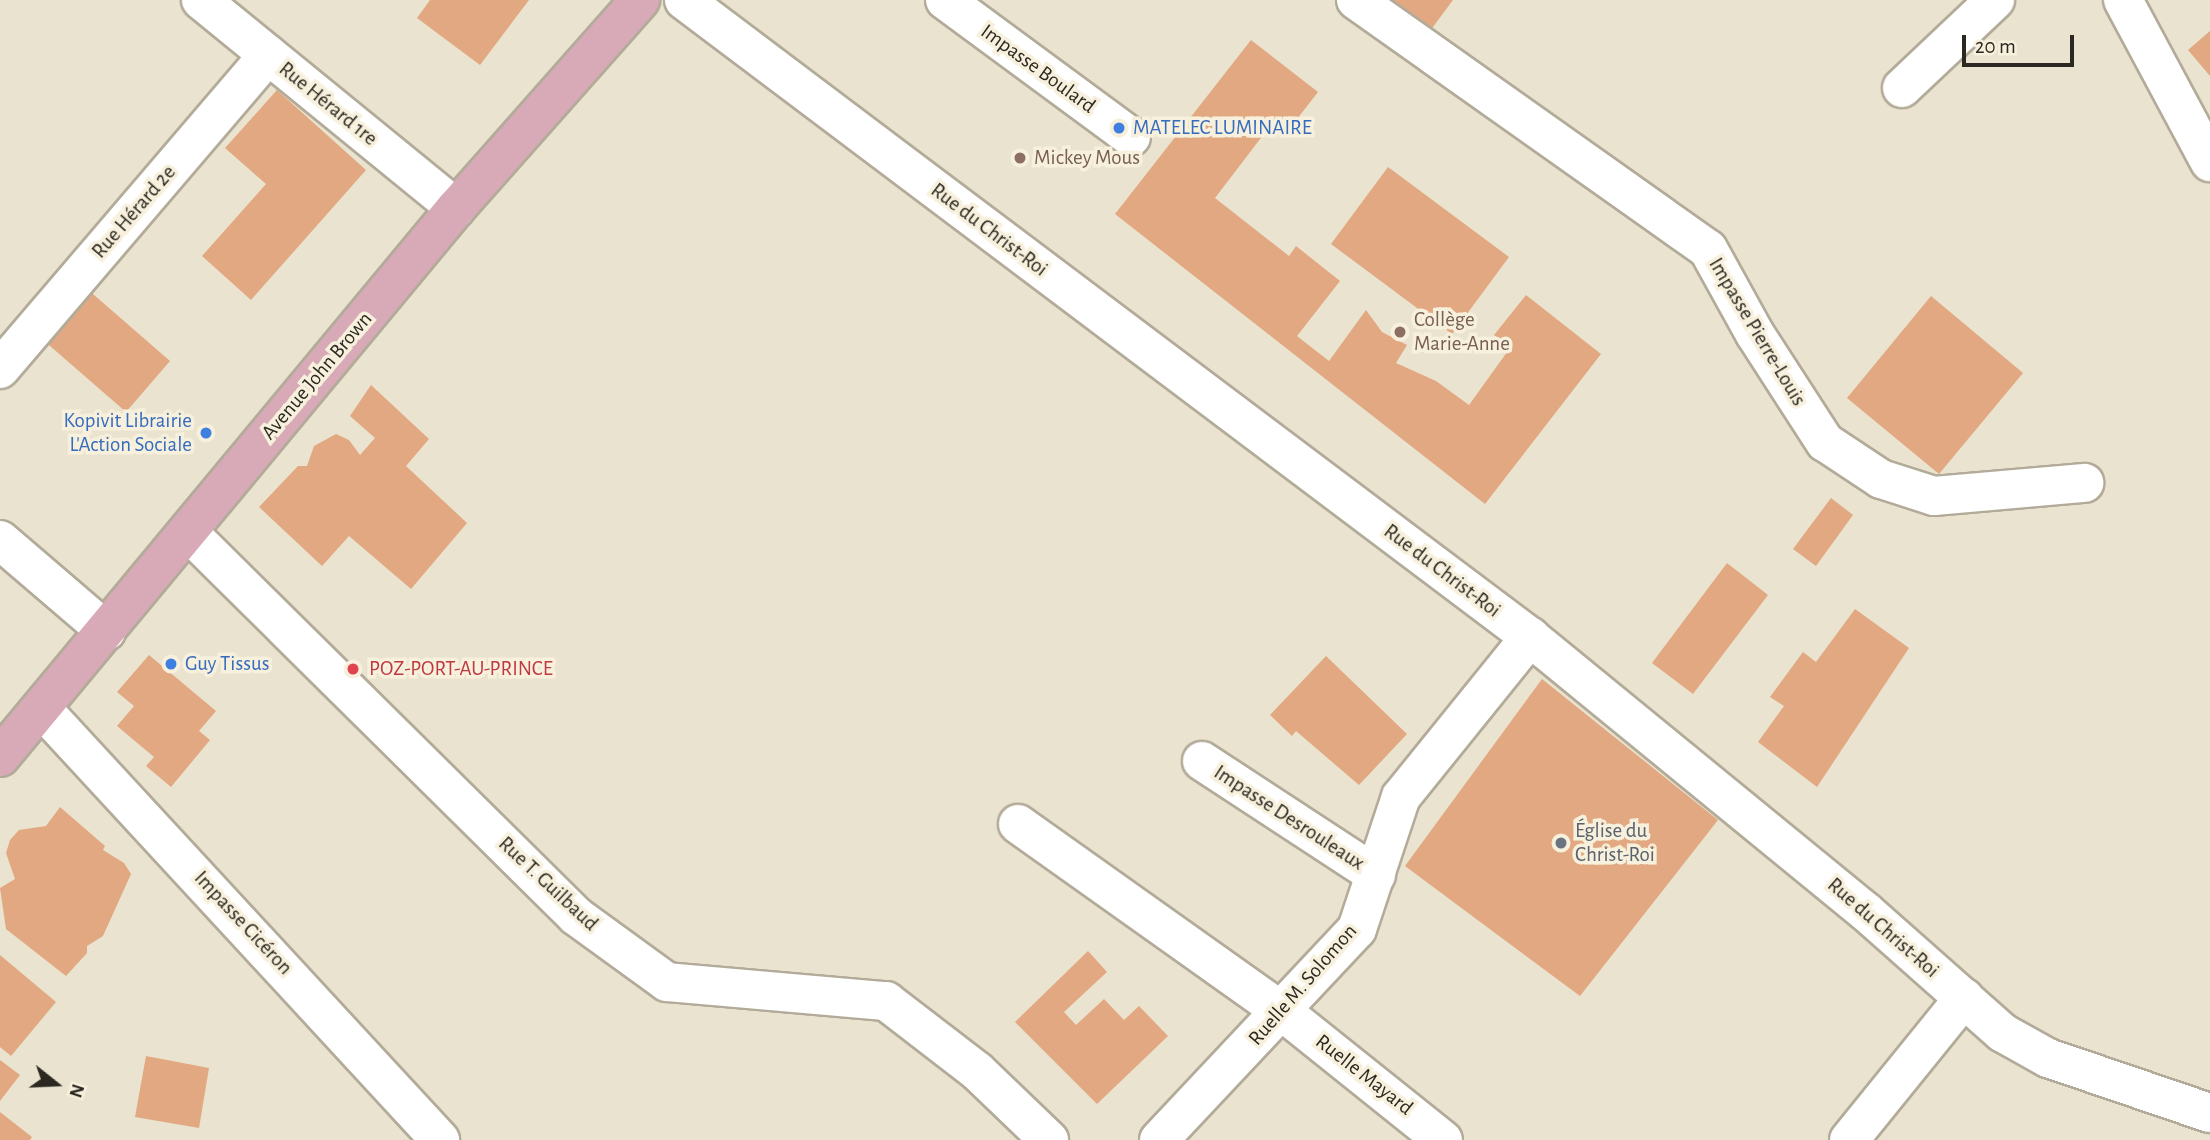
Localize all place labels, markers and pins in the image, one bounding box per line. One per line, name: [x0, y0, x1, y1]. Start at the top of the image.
place label: MATELEC LUMINAIRE: [1133, 115, 1312, 141]
marker: MATELEC LUMINAIRE: [1111, 120, 1127, 136]
place label: Mickey Mous: [1034, 145, 1140, 171]
marker: Mickey Mous: [1012, 150, 1028, 166]
place label: Collège Marie-Anne: [1414, 307, 1510, 357]
marker: Collège Marie-Anne: [1392, 324, 1408, 340]
place label: Kopivit Librairie L'Action Sociale: [64, 408, 192, 458]
marker: Kopivit Librairie L'Action Sociale: [198, 425, 214, 441]
place label: Guy Tissus: [185, 651, 269, 677]
marker: Guy Tissus: [163, 656, 179, 672]
place label: POZ-PORT-AU-PRINCE: [369, 656, 553, 682]
marker: POZ-PORT-AU-PRINCE: [343, 659, 363, 679]
place label: Église du Christ-Roi: [1575, 818, 1655, 868]
marker: Église du Christ-Roi: [1553, 835, 1569, 851]

